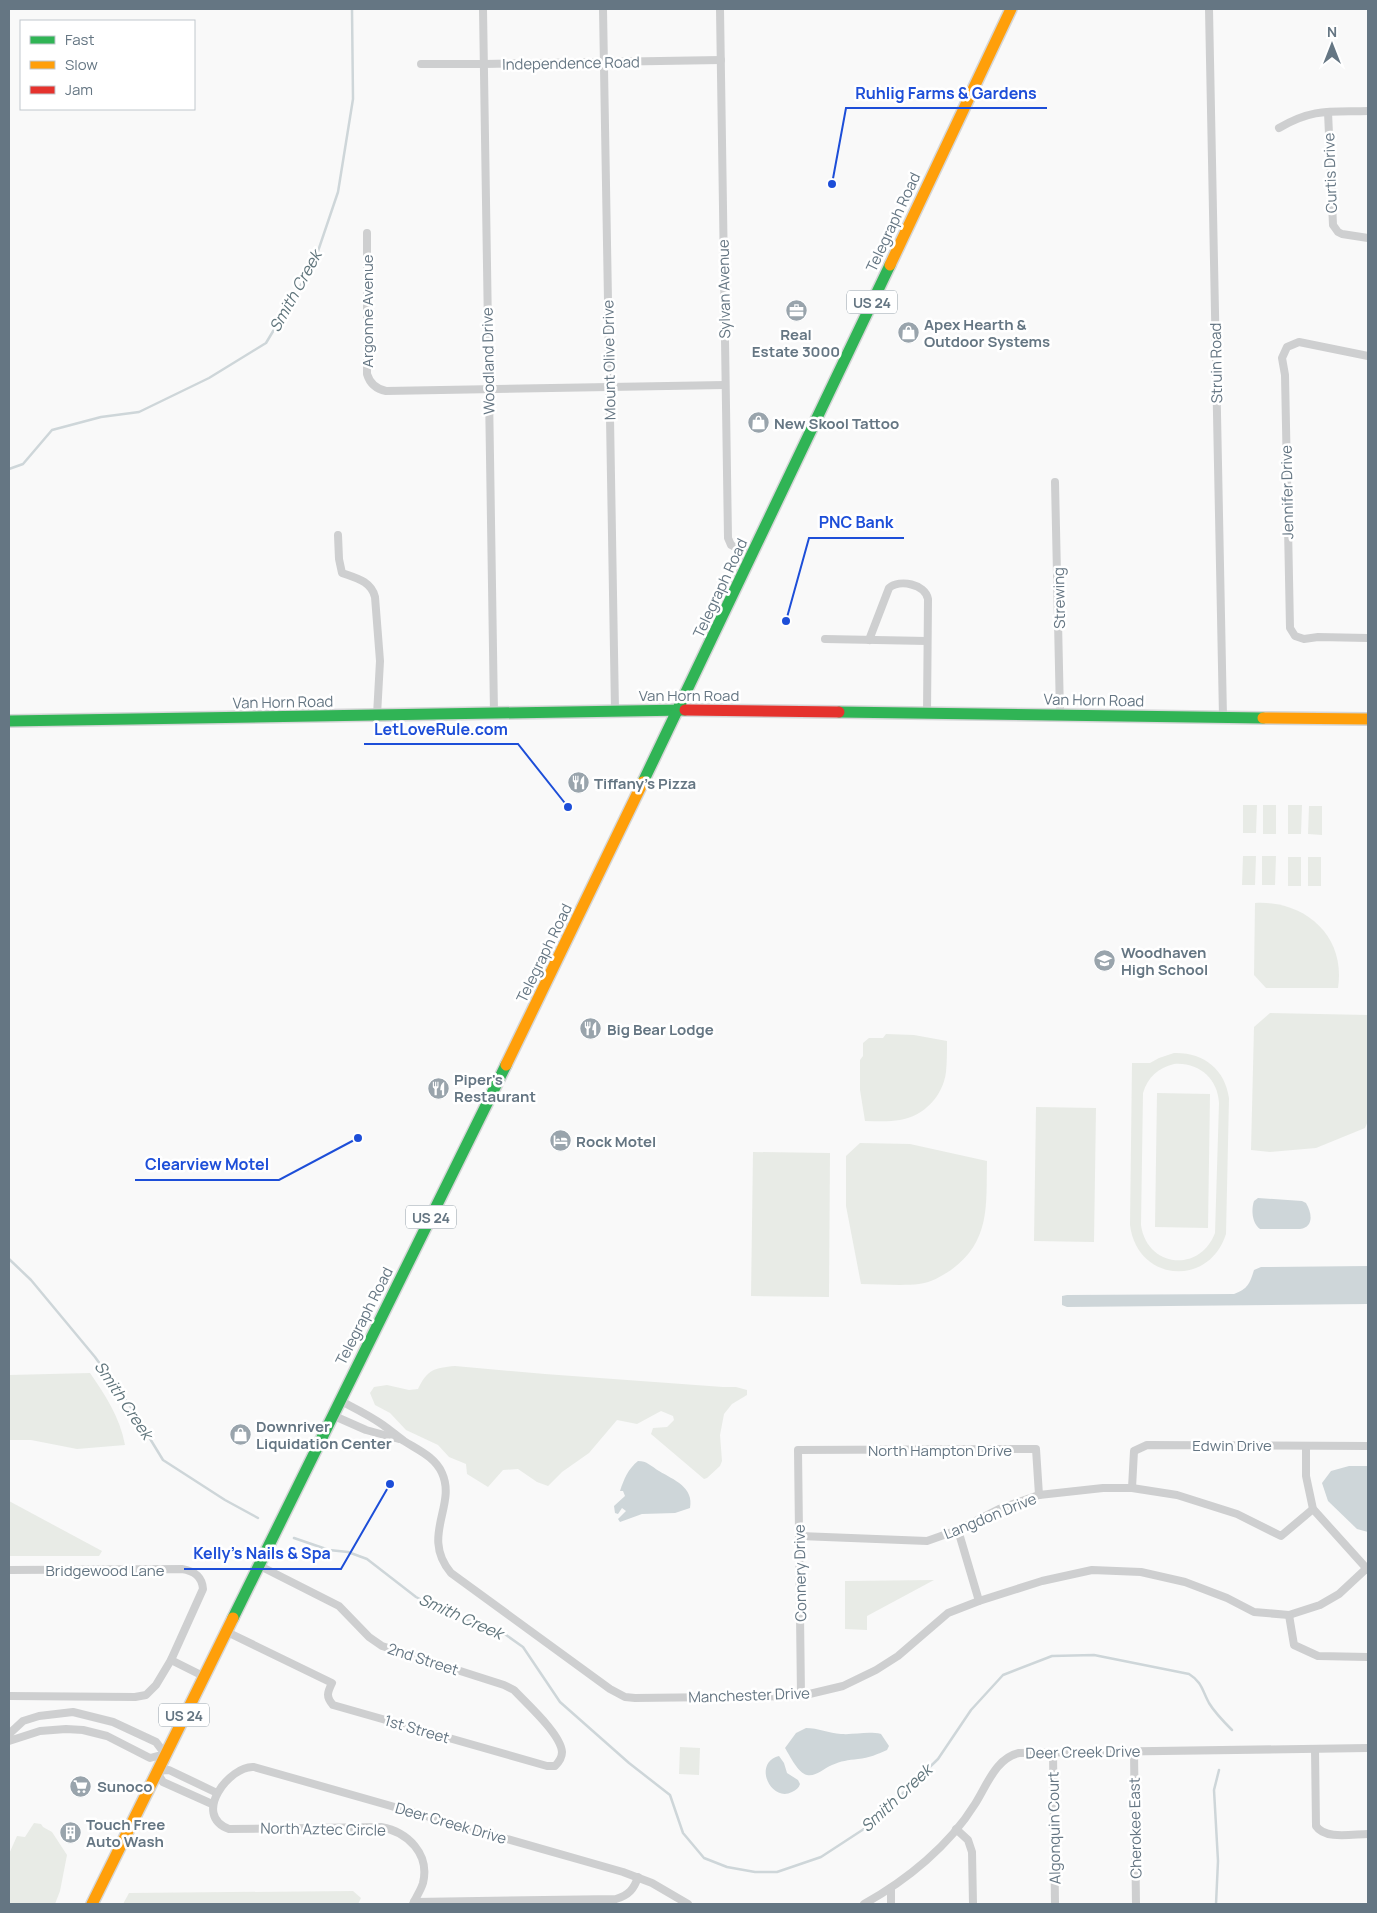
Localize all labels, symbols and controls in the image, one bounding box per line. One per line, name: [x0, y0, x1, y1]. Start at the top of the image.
legend: [20, 20, 195, 110]
north arrow: [1307, 20, 1357, 70]
text: N: [1327, 22, 1337, 41]
text: Fast: [65, 29, 94, 50]
street label: Independence Road: [502, 51, 640, 75]
text: Slow: [65, 54, 98, 75]
callout: Ruhlig Farms & Gardens: [846, 77, 1047, 108]
text: Jam: [65, 79, 93, 100]
text: Ruhlig Farms & Gardens: [855, 82, 1037, 104]
street label: Curtis Drive: [1318, 132, 1342, 214]
street label: Telegraph Road: [861, 169, 925, 275]
street label: Sylvan Avenue: [713, 239, 735, 339]
water label: Smith Creek: [264, 245, 327, 336]
street label: Argonne Avenue: [357, 254, 378, 368]
road number: US 24: [847, 290, 897, 314]
street label: Mount Olive Drive: [597, 299, 621, 420]
office icon: Real Estate 3000: [784, 299, 808, 323]
street label: Woodland Drive: [477, 307, 499, 415]
place label: Apex Hearth & Outdoor Systems: [924, 314, 1050, 352]
shop icon: Apex Hearth & Outdoor Systems: [896, 321, 920, 345]
street label: Struin Road: [1205, 323, 1227, 403]
place label: Real Estate 3000: [752, 324, 840, 362]
shop icon: New Skool Tattoo: [746, 411, 770, 435]
place label: New Skool Tattoo: [774, 413, 899, 434]
street label: Jennifer Drive: [1276, 445, 1298, 539]
callout: PNC Bank: [809, 507, 904, 538]
text: PNC Bank: [819, 511, 894, 533]
street label: Telegraph Road: [688, 535, 752, 641]
street label: Strewing: [1048, 567, 1070, 629]
street label: Van Horn Road: [639, 685, 739, 706]
street label: Van Horn Road: [1044, 689, 1144, 711]
street label: Van Horn Road: [233, 691, 333, 713]
callout: LetLoveRule.com: [364, 713, 518, 744]
text: LetLoveRule.com: [374, 718, 508, 740]
restaurant icon: Tiffany's Pizza: [566, 771, 590, 795]
place label: Tiffany's Pizza: [594, 773, 696, 794]
street label: Telegraph Road: [511, 900, 577, 1006]
place label: Woodhaven High School: [1121, 942, 1208, 980]
school or university icon: Woodhaven High School: [1093, 949, 1117, 973]
restaurant icon: Big Bear Lodge: [579, 1017, 603, 1041]
place label: Big Bear Lodge: [607, 1019, 714, 1040]
place label: Piper's Restaurant: [454, 1069, 536, 1107]
restaurant icon: Piper's Restaurant: [426, 1076, 450, 1100]
hotel icon: Rock Motel: [548, 1129, 572, 1153]
place label: Rock Motel: [576, 1131, 656, 1152]
callout: Clearview Motel: [135, 1149, 279, 1180]
text: Clearview Motel: [145, 1153, 269, 1175]
road number: US 24: [406, 1206, 456, 1228]
street label: Telegraph Road: [330, 1263, 398, 1369]
water label: Smith Creek: [90, 1357, 159, 1445]
place label: Downriver Liquidation Center: [256, 1416, 392, 1454]
shop icon: Downriver Liquidation Center: [228, 1423, 252, 1447]
street label: Edwin Drive: [1192, 1435, 1272, 1456]
street label: North Hampton Drive: [868, 1440, 1012, 1461]
street label: Langdon Drive: [940, 1488, 1040, 1544]
street label: Connery Drive: [789, 1524, 811, 1622]
callout: Kelly's Nails & Spa: [184, 1538, 341, 1569]
text: Kelly's Nails & Spa: [193, 1542, 331, 1564]
street label: Bridgewood Lane: [46, 1560, 165, 1581]
water label: Smith Creek: [415, 1588, 508, 1645]
street label: 2nd Street: [385, 1638, 461, 1680]
street label: Manchester Drive: [688, 1682, 810, 1708]
road number: US 24: [159, 1704, 209, 1726]
street label: 1st Street: [382, 1710, 452, 1748]
street label: Deer Creek Drive: [1025, 1740, 1141, 1764]
water label: Smith Creek: [856, 1758, 938, 1837]
street label: Algonquin Court: [1043, 1771, 1065, 1885]
supermarket icon: Sunoco: [69, 1774, 93, 1798]
place label: Sunoco: [97, 1776, 152, 1797]
street label: Cherokee East: [1124, 1777, 1146, 1879]
street label: Deer Creek Drive: [393, 1797, 509, 1849]
place label: Touch Free Auto Wash: [86, 1814, 165, 1852]
street label: North Aztec Circle: [260, 1817, 386, 1841]
building icon: Touch Free Auto Wash: [58, 1821, 82, 1845]

